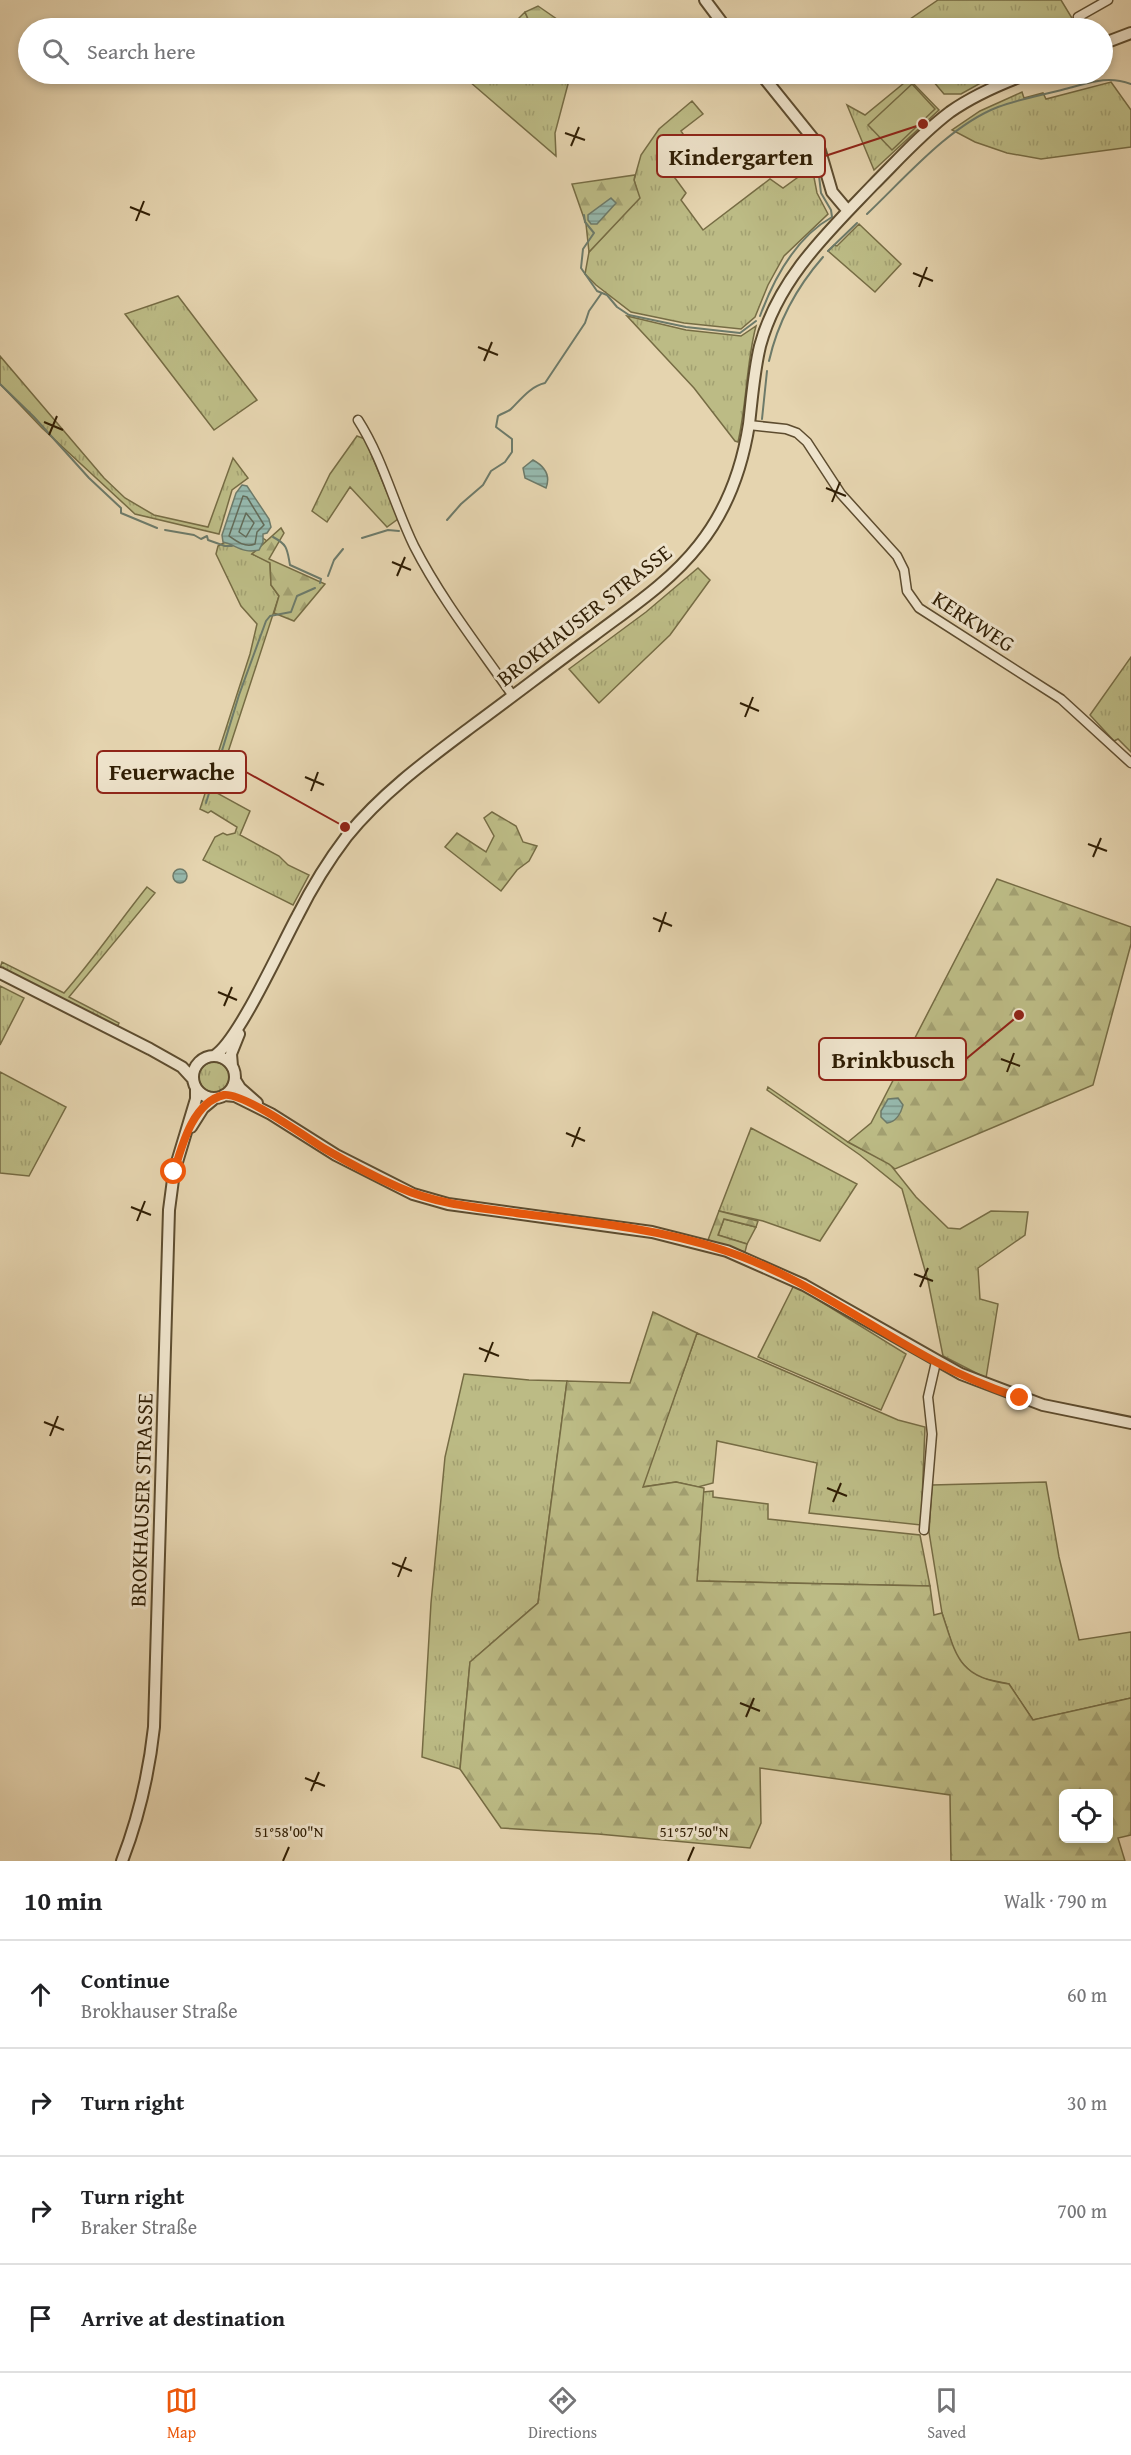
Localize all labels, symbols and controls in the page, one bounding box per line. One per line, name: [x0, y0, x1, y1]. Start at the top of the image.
search box: [18, 18, 1113, 84]
icon: search: [39, 35, 72, 68]
text: Search here: [87, 35, 196, 67]
callout: Kindergarten: [657, 135, 825, 177]
text: Kindergarten: [669, 139, 813, 174]
street label: BROKHAUSER STRASSE: [490, 536, 678, 694]
street label: KERKWEG: [926, 582, 1022, 660]
callout: Feuerwache: [97, 751, 246, 793]
text: Feuerwache: [109, 754, 235, 789]
callout: Brinkbusch: [819, 1038, 966, 1080]
text: Brinkbusch: [831, 1042, 955, 1077]
route start: [160, 1158, 186, 1184]
route end: [1006, 1384, 1032, 1410]
street label: BROKHAUSER STRASSE: [121, 1392, 161, 1608]
map controls: [1059, 1789, 1113, 1843]
button: locate: [1059, 1789, 1113, 1843]
text: 51°58'00"N: [255, 1821, 324, 1842]
text: 51°57'50"N: [660, 1821, 729, 1842]
text: 10 min: [24, 1881, 102, 1920]
text: Walk · 790 m: [1004, 1886, 1107, 1915]
text: Continue: [81, 1964, 170, 1996]
icon: ahead: [24, 1978, 57, 2011]
text: 60 m: [1067, 1980, 1107, 2009]
text: Brokhauser Straße: [81, 1996, 238, 2025]
icon: right: [24, 2086, 57, 2119]
text: Turn right: [81, 2086, 184, 2118]
text: 30 m: [1067, 2088, 1107, 2117]
text: Turn right: [81, 2180, 184, 2212]
icon: right: [24, 2194, 57, 2227]
text: 700 m: [1057, 2196, 1107, 2225]
text: Braker Straße: [81, 2212, 197, 2241]
icon: arrive: [24, 2302, 57, 2335]
text: Arrive at destination: [81, 2302, 285, 2334]
tab: Map: [165, 2384, 198, 2444]
tab: Directions: [528, 2384, 597, 2444]
tab: Saved: [927, 2384, 966, 2444]

